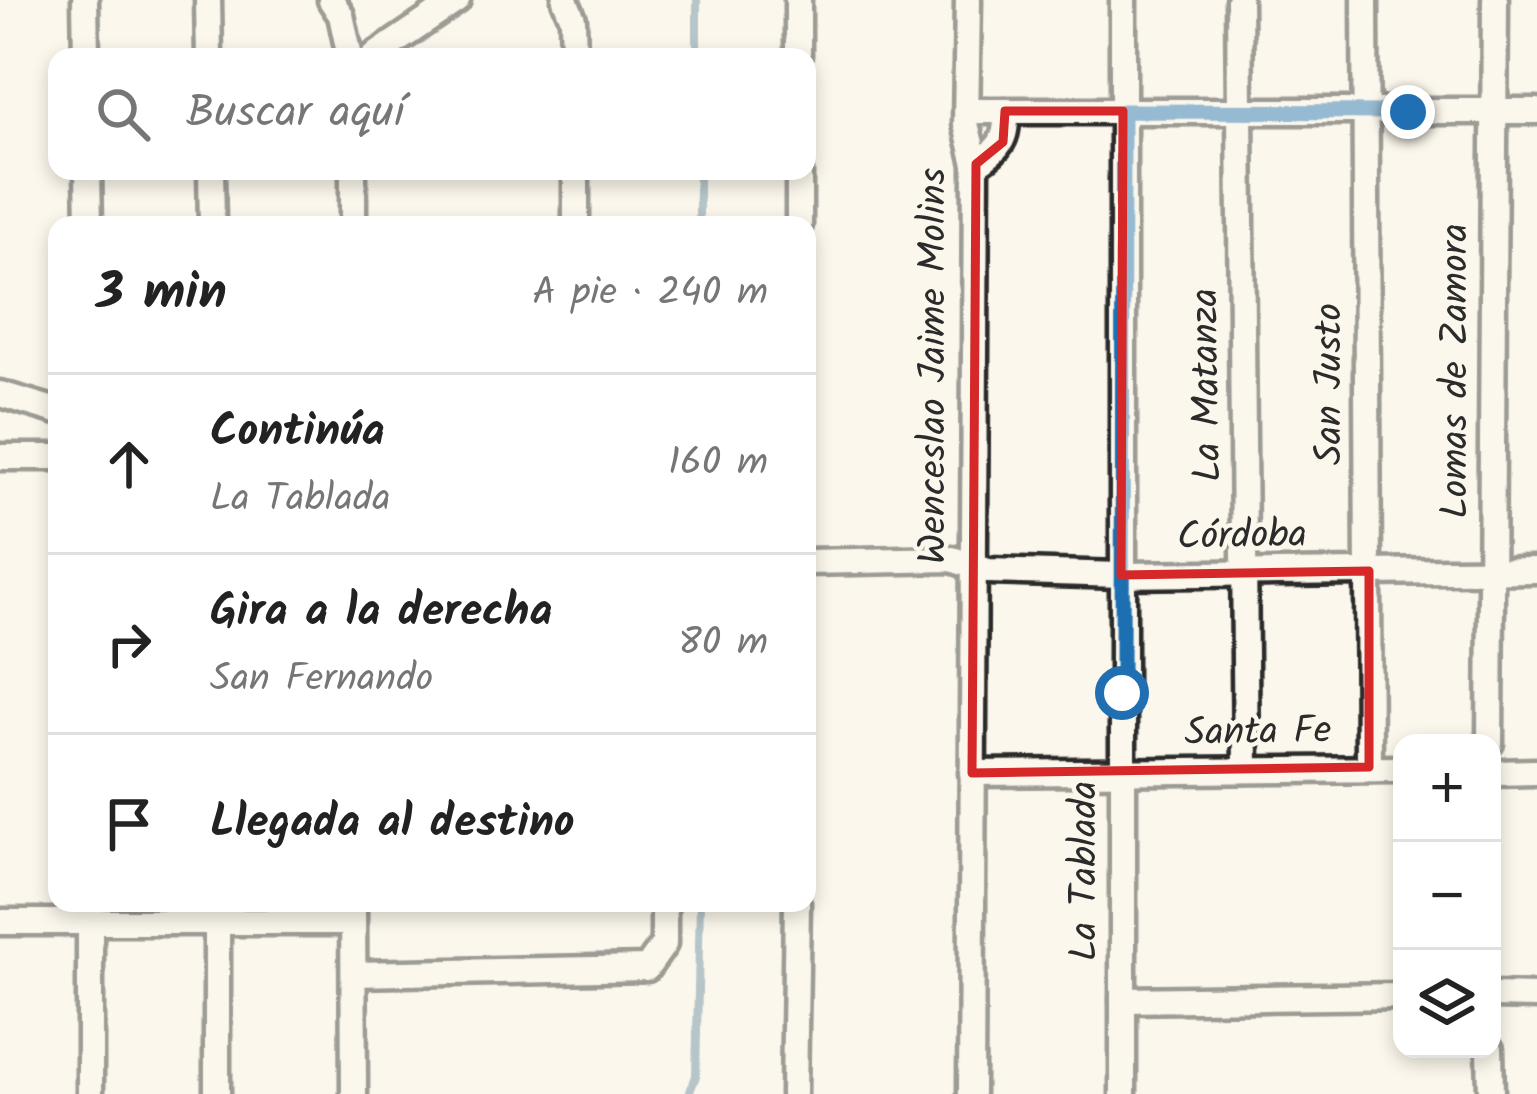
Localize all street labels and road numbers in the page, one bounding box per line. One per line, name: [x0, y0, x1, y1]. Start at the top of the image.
street label: Wenceslao Jaime Molins: [904, 167, 966, 564]
street label: Lomas de Zamora: [1426, 223, 1488, 519]
street label: La Matanza: [1175, 288, 1241, 482]
street label: San Justo: [1300, 303, 1362, 465]
street label: Córdoba: [1177, 505, 1307, 569]
street label: Santa Fe: [1184, 701, 1332, 765]
street label: La Tablada: [1055, 781, 1117, 961]

